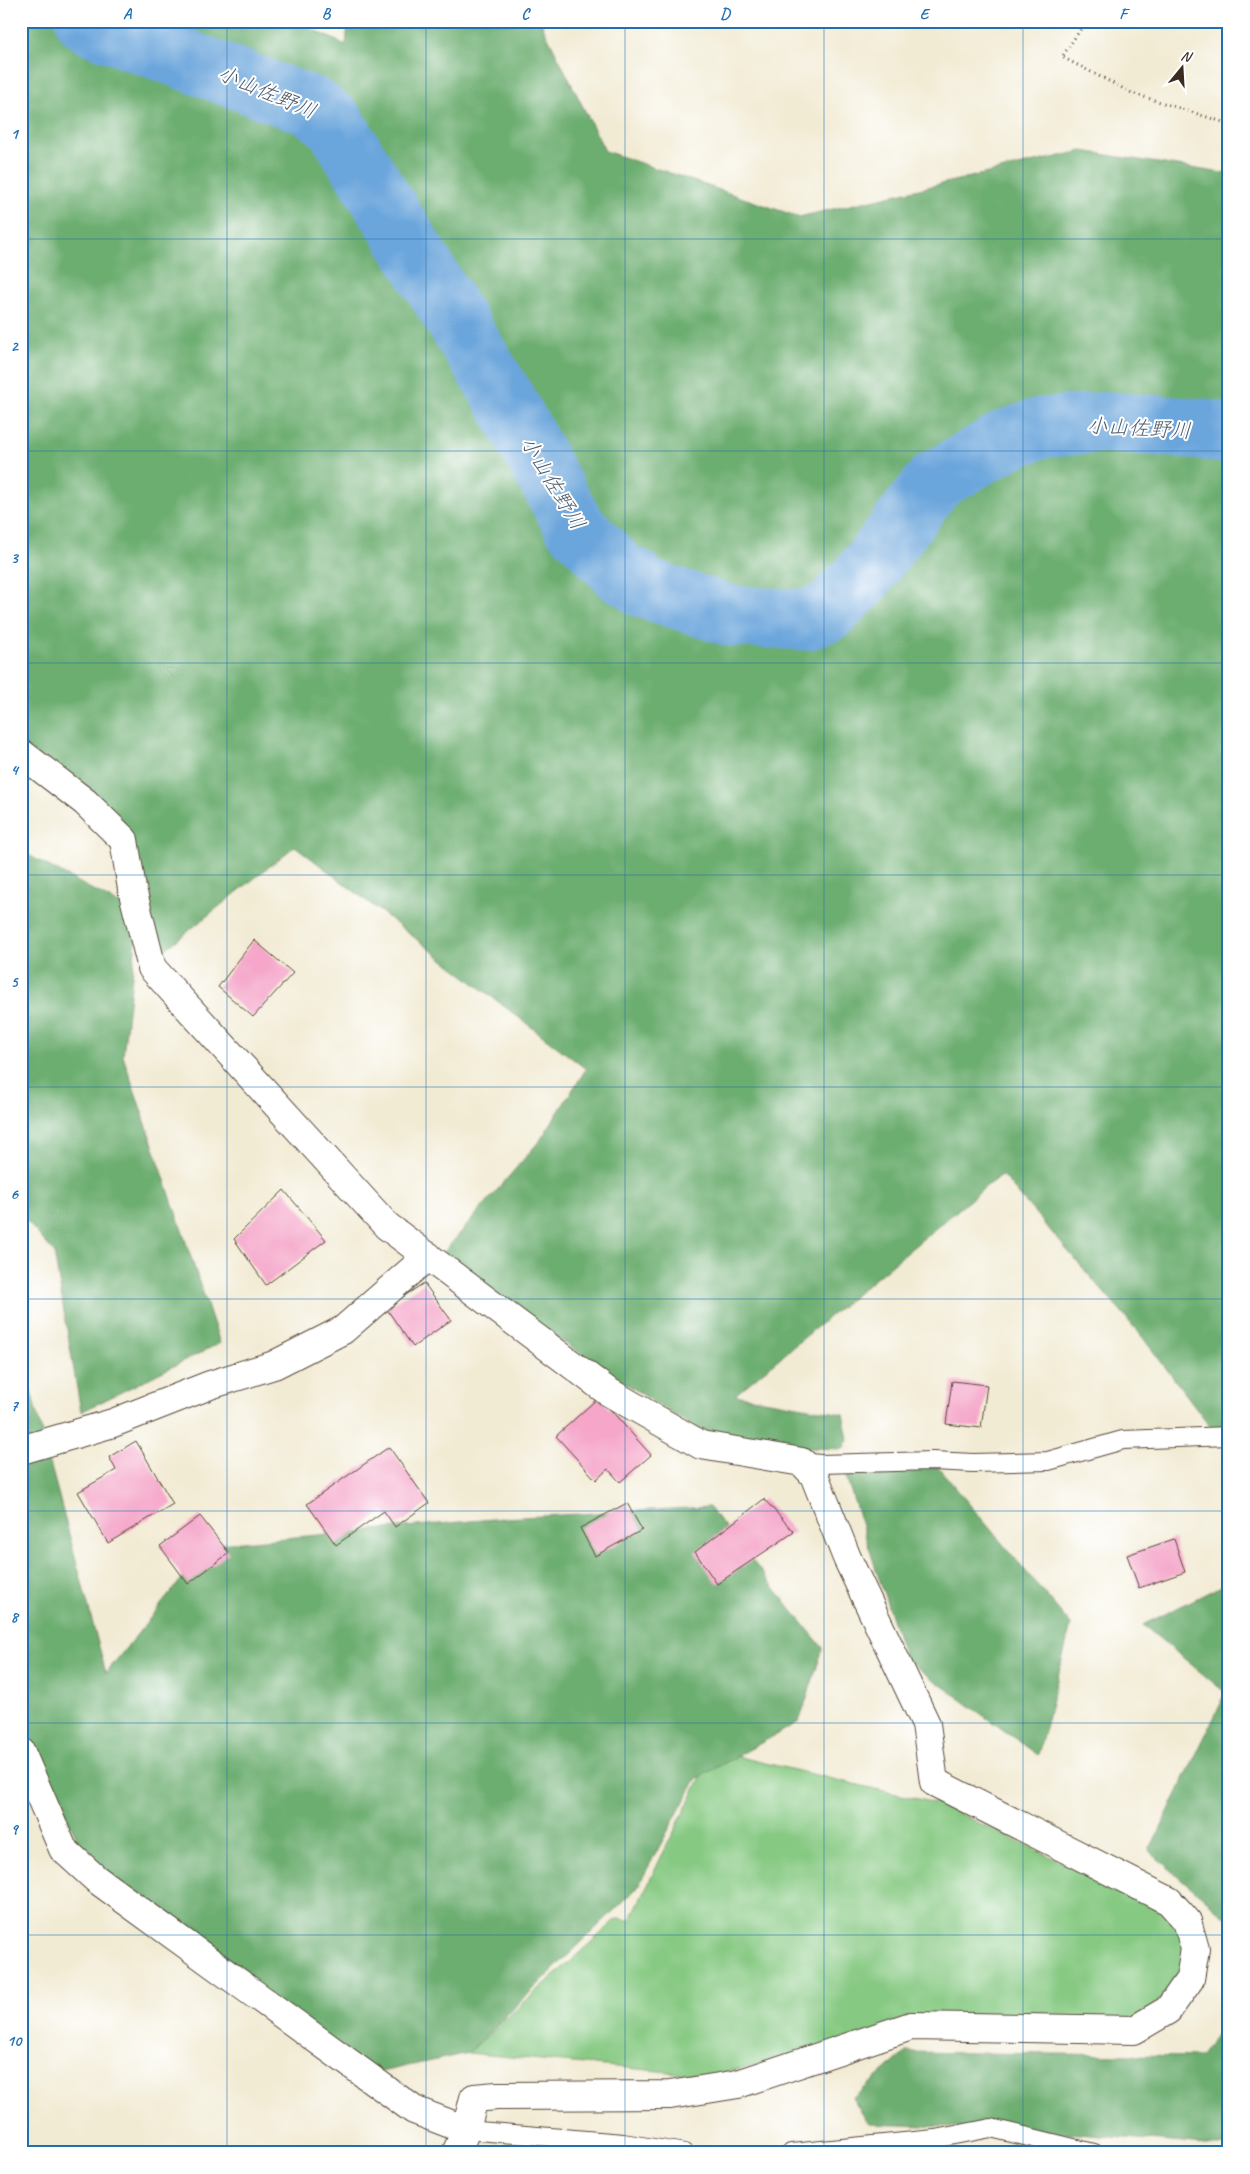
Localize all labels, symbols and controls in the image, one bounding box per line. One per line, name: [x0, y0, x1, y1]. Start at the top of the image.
text: A: [123, 4, 133, 24]
text: B: [322, 4, 332, 24]
text: C: [521, 4, 531, 24]
text: D: [720, 4, 731, 24]
text: E: [920, 4, 931, 24]
text: F: [1119, 4, 1130, 24]
north arrow: [1158, 42, 1208, 92]
text: N: [1179, 47, 1195, 66]
water label: 小山佐野川: [214, 60, 320, 124]
text: 1: [10, 124, 19, 144]
text: 2: [10, 336, 19, 356]
water label: 小山佐野川: [1086, 412, 1192, 444]
water label: 小山佐野川: [515, 431, 591, 535]
text: 3: [10, 548, 19, 568]
text: 4: [10, 760, 19, 780]
text: 5: [11, 972, 20, 992]
text: 6: [10, 1184, 19, 1204]
text: 7: [10, 1396, 19, 1416]
text: 8: [10, 1607, 19, 1627]
text: 9: [10, 1819, 19, 1839]
text: 10: [7, 2031, 23, 2051]

